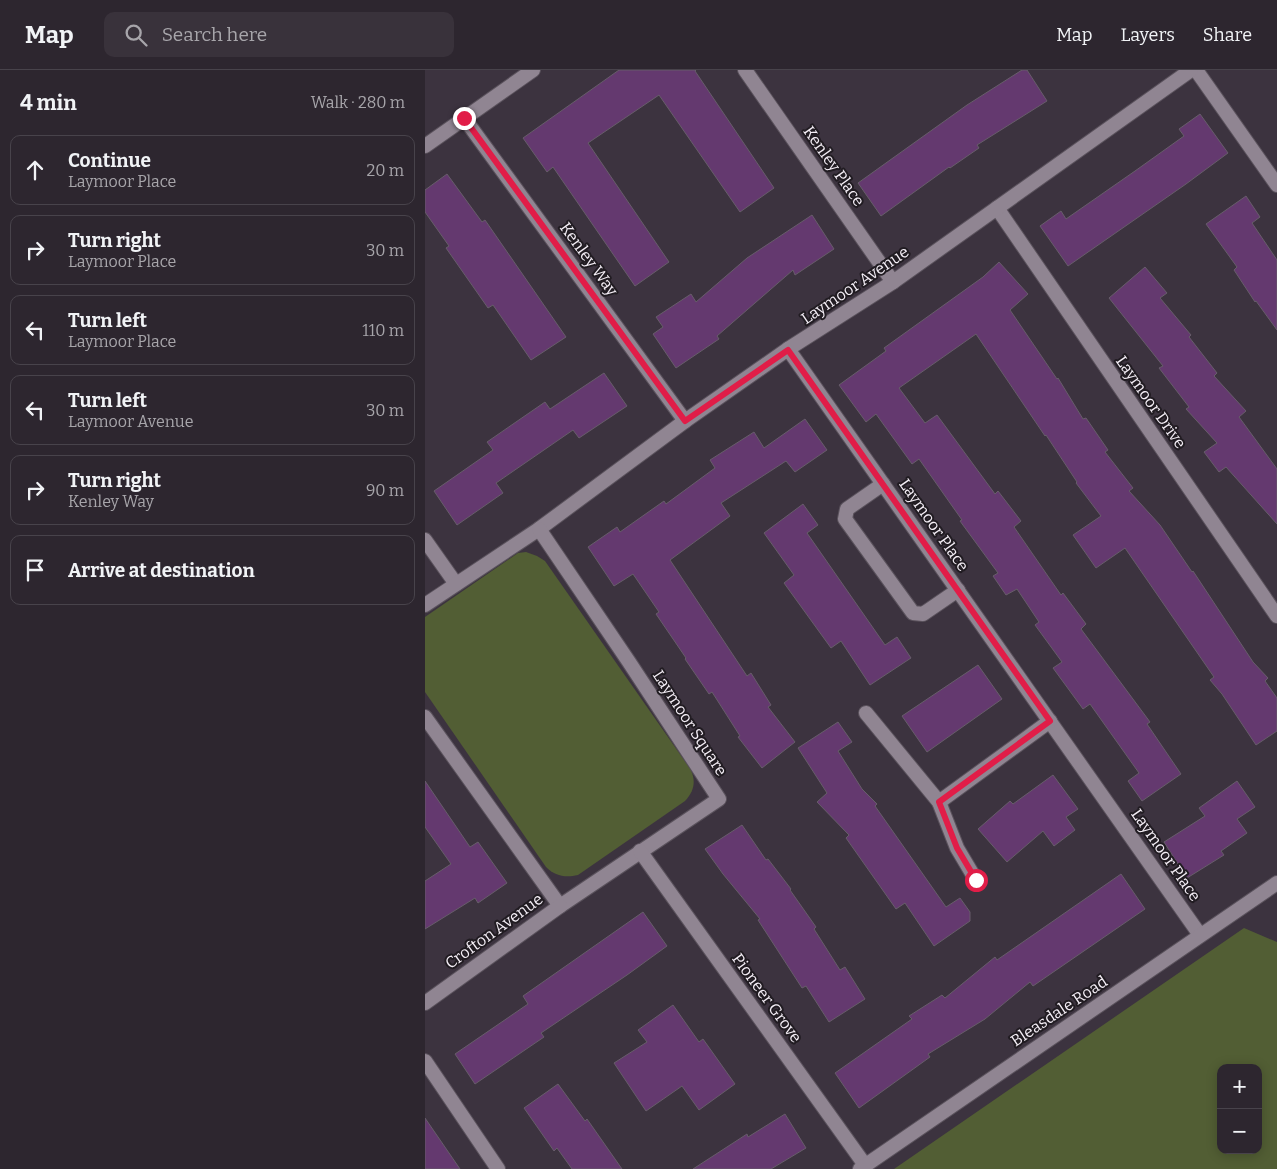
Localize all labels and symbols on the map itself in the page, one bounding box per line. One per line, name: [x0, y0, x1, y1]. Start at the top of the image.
route end: [453, 107, 476, 130]
street label: Kenley Place: [799, 122, 869, 210]
street label: Kenley Way: [556, 219, 622, 300]
street label: Laymoor Avenue: [798, 242, 912, 328]
street label: Laymoor Drive: [1112, 352, 1190, 452]
street label: Laymoor Place: [895, 475, 973, 575]
street label: Laymoor Square: [649, 667, 731, 779]
street label: Laymoor Place: [1127, 805, 1205, 905]
route start: [965, 869, 988, 892]
street label: Crofton Avenue: [442, 889, 546, 973]
street label: Pioneer Grove: [728, 950, 806, 1046]
street label: Bleasdale Road: [1007, 972, 1111, 1050]

